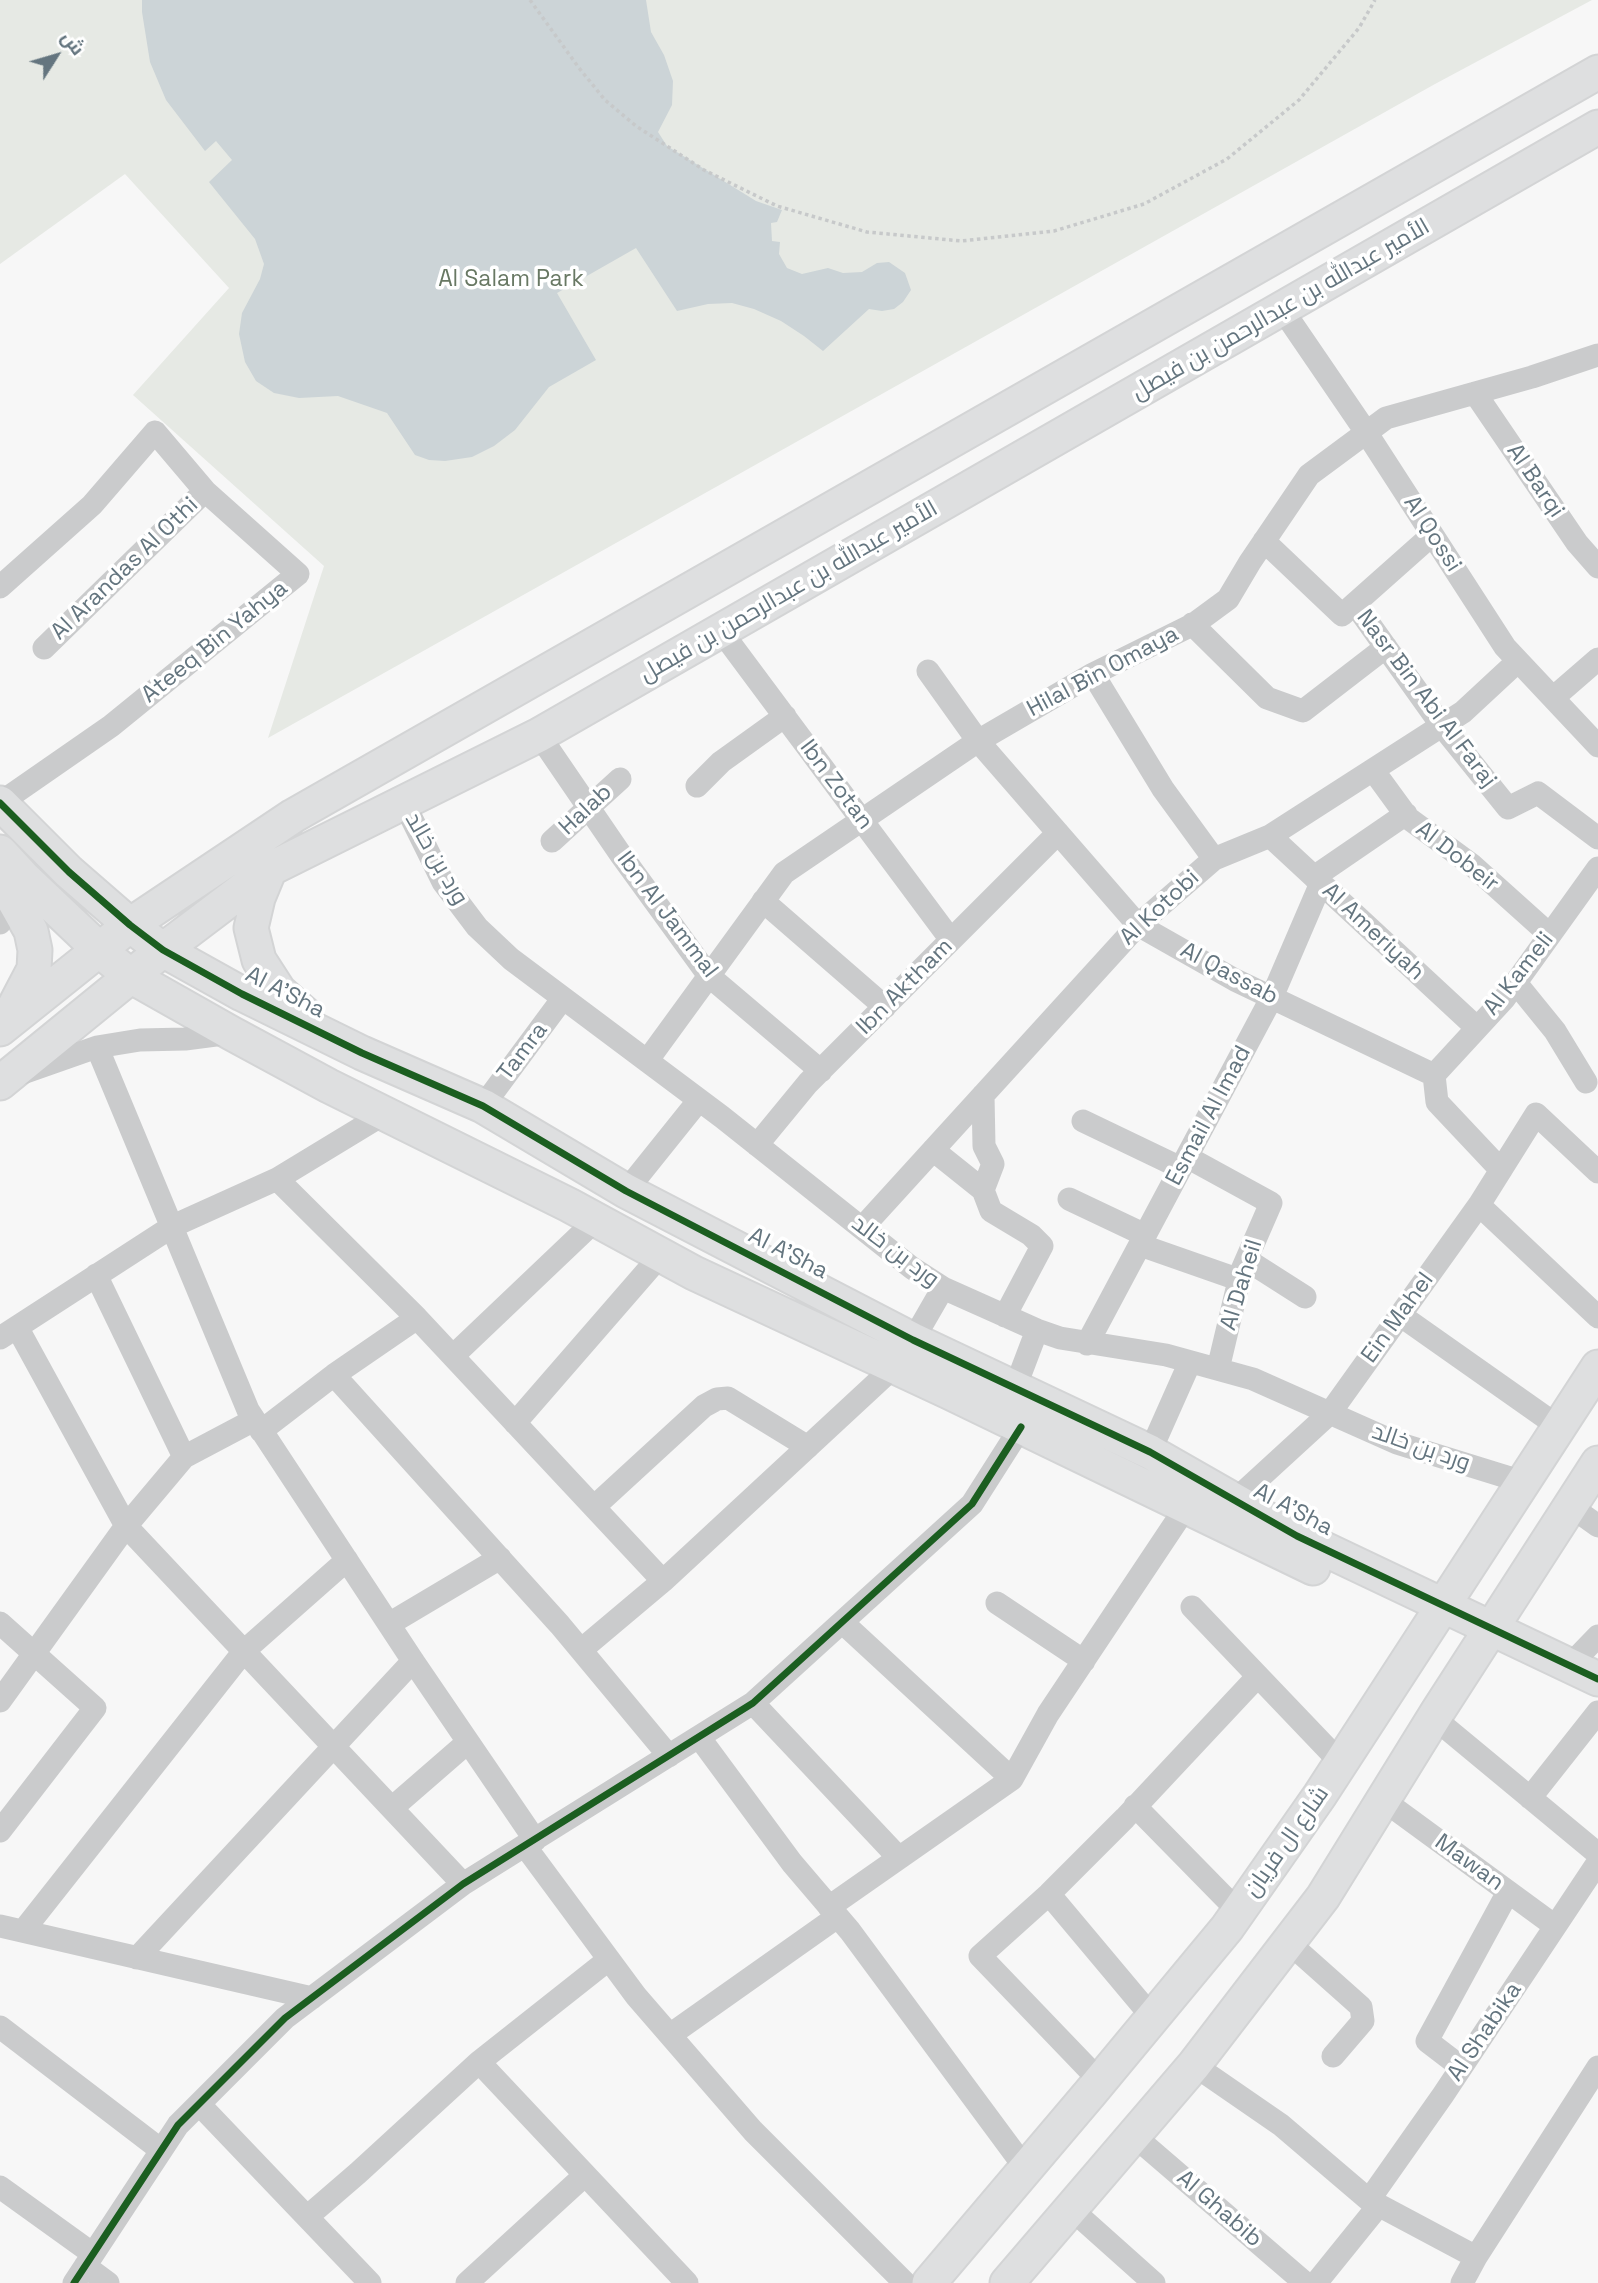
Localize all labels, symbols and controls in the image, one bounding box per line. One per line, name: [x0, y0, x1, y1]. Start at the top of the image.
north arrow: [21, 21, 91, 91]
text: ش: [56, 26, 90, 60]
street label: الأمير عبدالله بن عبدالرحمن بن فيصل: [1127, 213, 1435, 407]
park label: Al Salam Park: [438, 266, 584, 294]
street label: Al Barqi: [1500, 439, 1570, 523]
street label: Al Qossi: [1397, 491, 1467, 577]
street label: Al Arandas Al Othi: [46, 492, 204, 646]
street label: الأمير عبدالله بن عبدالرحمن بن فيصل: [635, 495, 943, 689]
street label: Ateeq Bin Yahya: [137, 575, 293, 709]
street label: Nasr Bin Abi Al Faraj: [1350, 605, 1502, 793]
street label: Hilal Bin Omaya: [1023, 621, 1183, 723]
street label: Ibn Zotan: [793, 735, 879, 835]
street label: Halab: [554, 779, 618, 841]
street label: ورد بن خالد: [399, 808, 473, 910]
street label: Al Dobeir: [1410, 816, 1504, 898]
street label: Ibn Al Jammal: [610, 846, 724, 984]
street label: Al Kotobi: [1115, 864, 1205, 952]
street label: Al Ameriyah: [1316, 878, 1430, 986]
street label: Al Kameli: [1478, 927, 1560, 1021]
street label: Ibn Aktham: [851, 933, 959, 1041]
street label: Al Qassab: [1175, 937, 1283, 1011]
street label: Al A'Sha: [241, 961, 329, 1025]
street label: Tamra: [492, 1017, 554, 1087]
street label: Esmail Al Imad: [1161, 1041, 1257, 1191]
street label: ورد بن خالد: [846, 1210, 944, 1294]
street label: Al A'Sha: [744, 1222, 832, 1286]
street label: Al Daheil: [1215, 1236, 1269, 1334]
street label: Ein Mahel: [1356, 1267, 1440, 1369]
street label: ورد بن خالد: [1368, 1418, 1474, 1478]
street label: Al A'Sha: [1249, 1478, 1337, 1542]
street label: شارع ال فريان: [1239, 1781, 1335, 1903]
street label: Mawan: [1429, 1829, 1509, 1897]
street label: Al Shabika: [1442, 1977, 1528, 2087]
street label: Al Ghabib: [1171, 2165, 1267, 2253]

